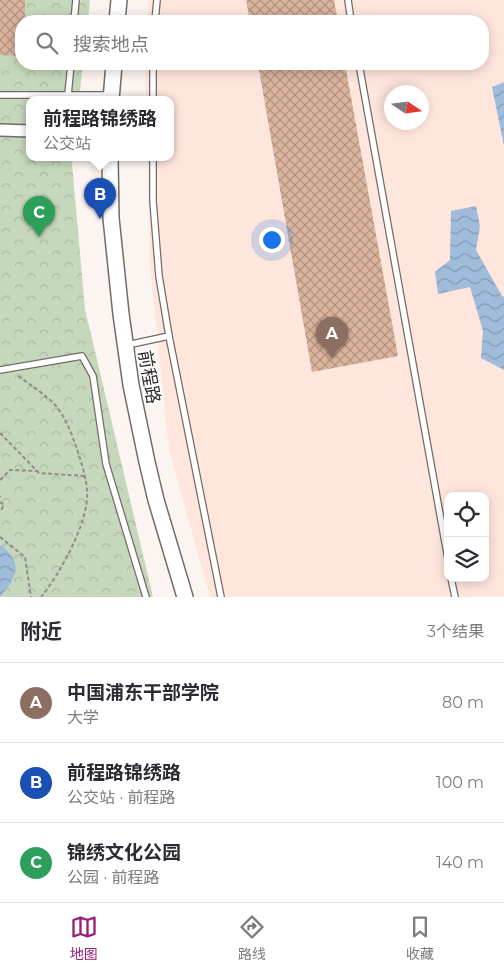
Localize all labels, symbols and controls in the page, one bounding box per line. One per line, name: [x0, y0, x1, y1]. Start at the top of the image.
search box: [15, 15, 489, 70]
icon: search: [33, 29, 61, 57]
text: 搜索地点: [73, 33, 149, 56]
north arrow: [384, 85, 429, 130]
popup: [26, 96, 174, 161]
text: 前程路锦绣路: [43, 107, 157, 130]
text: 公交站: [43, 134, 91, 153]
pin: B: [84, 178, 116, 219]
pin: C: [23, 196, 55, 237]
your location: [259, 227, 285, 253]
pin: A: [316, 317, 348, 358]
street label: 前程路: [133, 349, 165, 405]
map controls: [444, 492, 489, 582]
button: locate: [444, 492, 489, 537]
button: layers: [444, 537, 489, 582]
text: 附近: [20, 619, 62, 644]
text: 3个结果: [427, 622, 484, 641]
text: 中国浦东干部学院: [67, 681, 219, 704]
text: A: [30, 693, 42, 712]
text: 80 m: [442, 693, 484, 712]
text: 大学: [67, 708, 99, 727]
text: 前程路锦绣路: [67, 761, 181, 784]
text: B: [30, 773, 42, 792]
text: 100 m: [436, 773, 484, 792]
text: 公交站 · 前程路: [67, 788, 175, 807]
text: 锦绣文化公园: [67, 841, 181, 864]
text: C: [30, 853, 42, 872]
text: 140 m: [436, 853, 484, 872]
text: 公园 · 前程路: [67, 868, 159, 887]
tab: 地图: [70, 913, 98, 963]
tab: 路线: [238, 913, 266, 963]
tab: 收藏: [406, 913, 434, 963]

